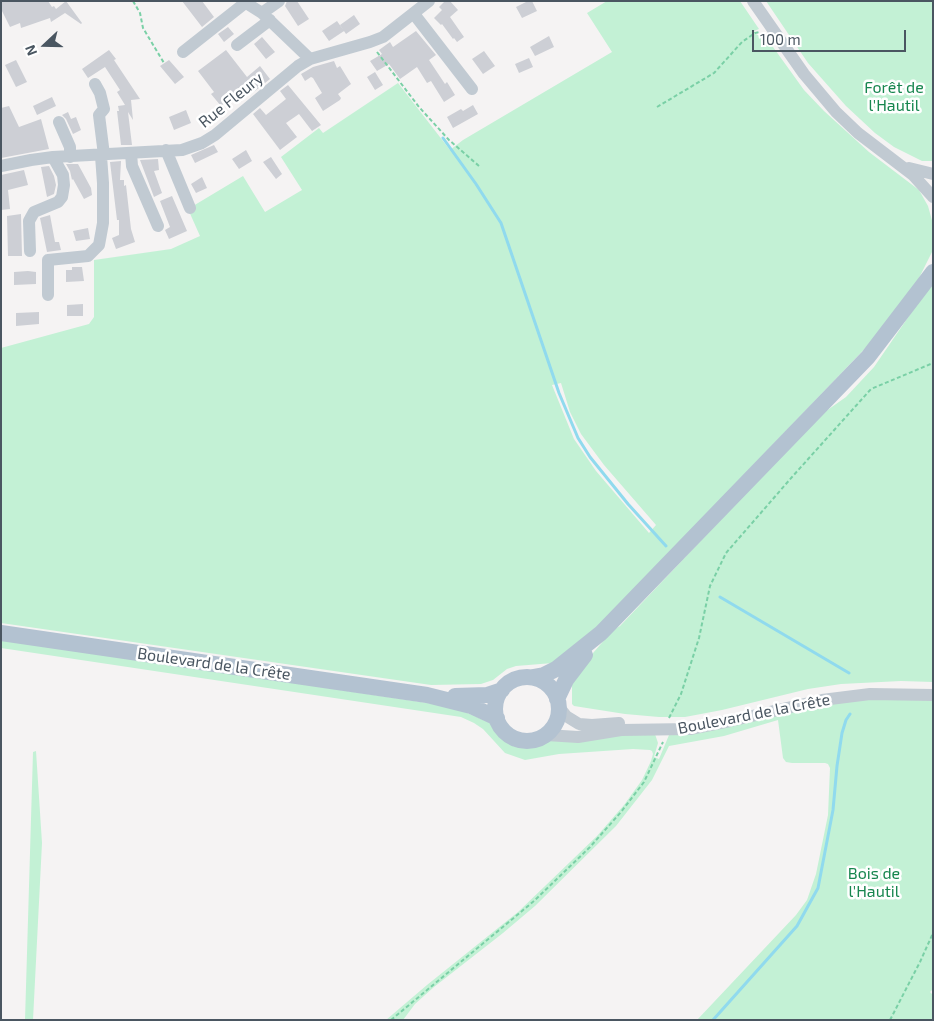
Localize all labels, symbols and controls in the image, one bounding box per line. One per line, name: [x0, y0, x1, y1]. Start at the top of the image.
north arrow: [20, 20, 70, 70]
scale bar: [754, 20, 908, 52]
text: 100 m: [760, 30, 801, 48]
text: N: [21, 43, 40, 58]
street label: Rue Fleury: [195, 68, 267, 132]
park label: Forêt de l'Hautil: [864, 78, 924, 116]
street label: Boulevard de la Crête: [136, 644, 292, 684]
street label: Boulevard de la Crête: [676, 690, 832, 738]
park label: Bois de l'Hautil: [848, 864, 900, 902]

